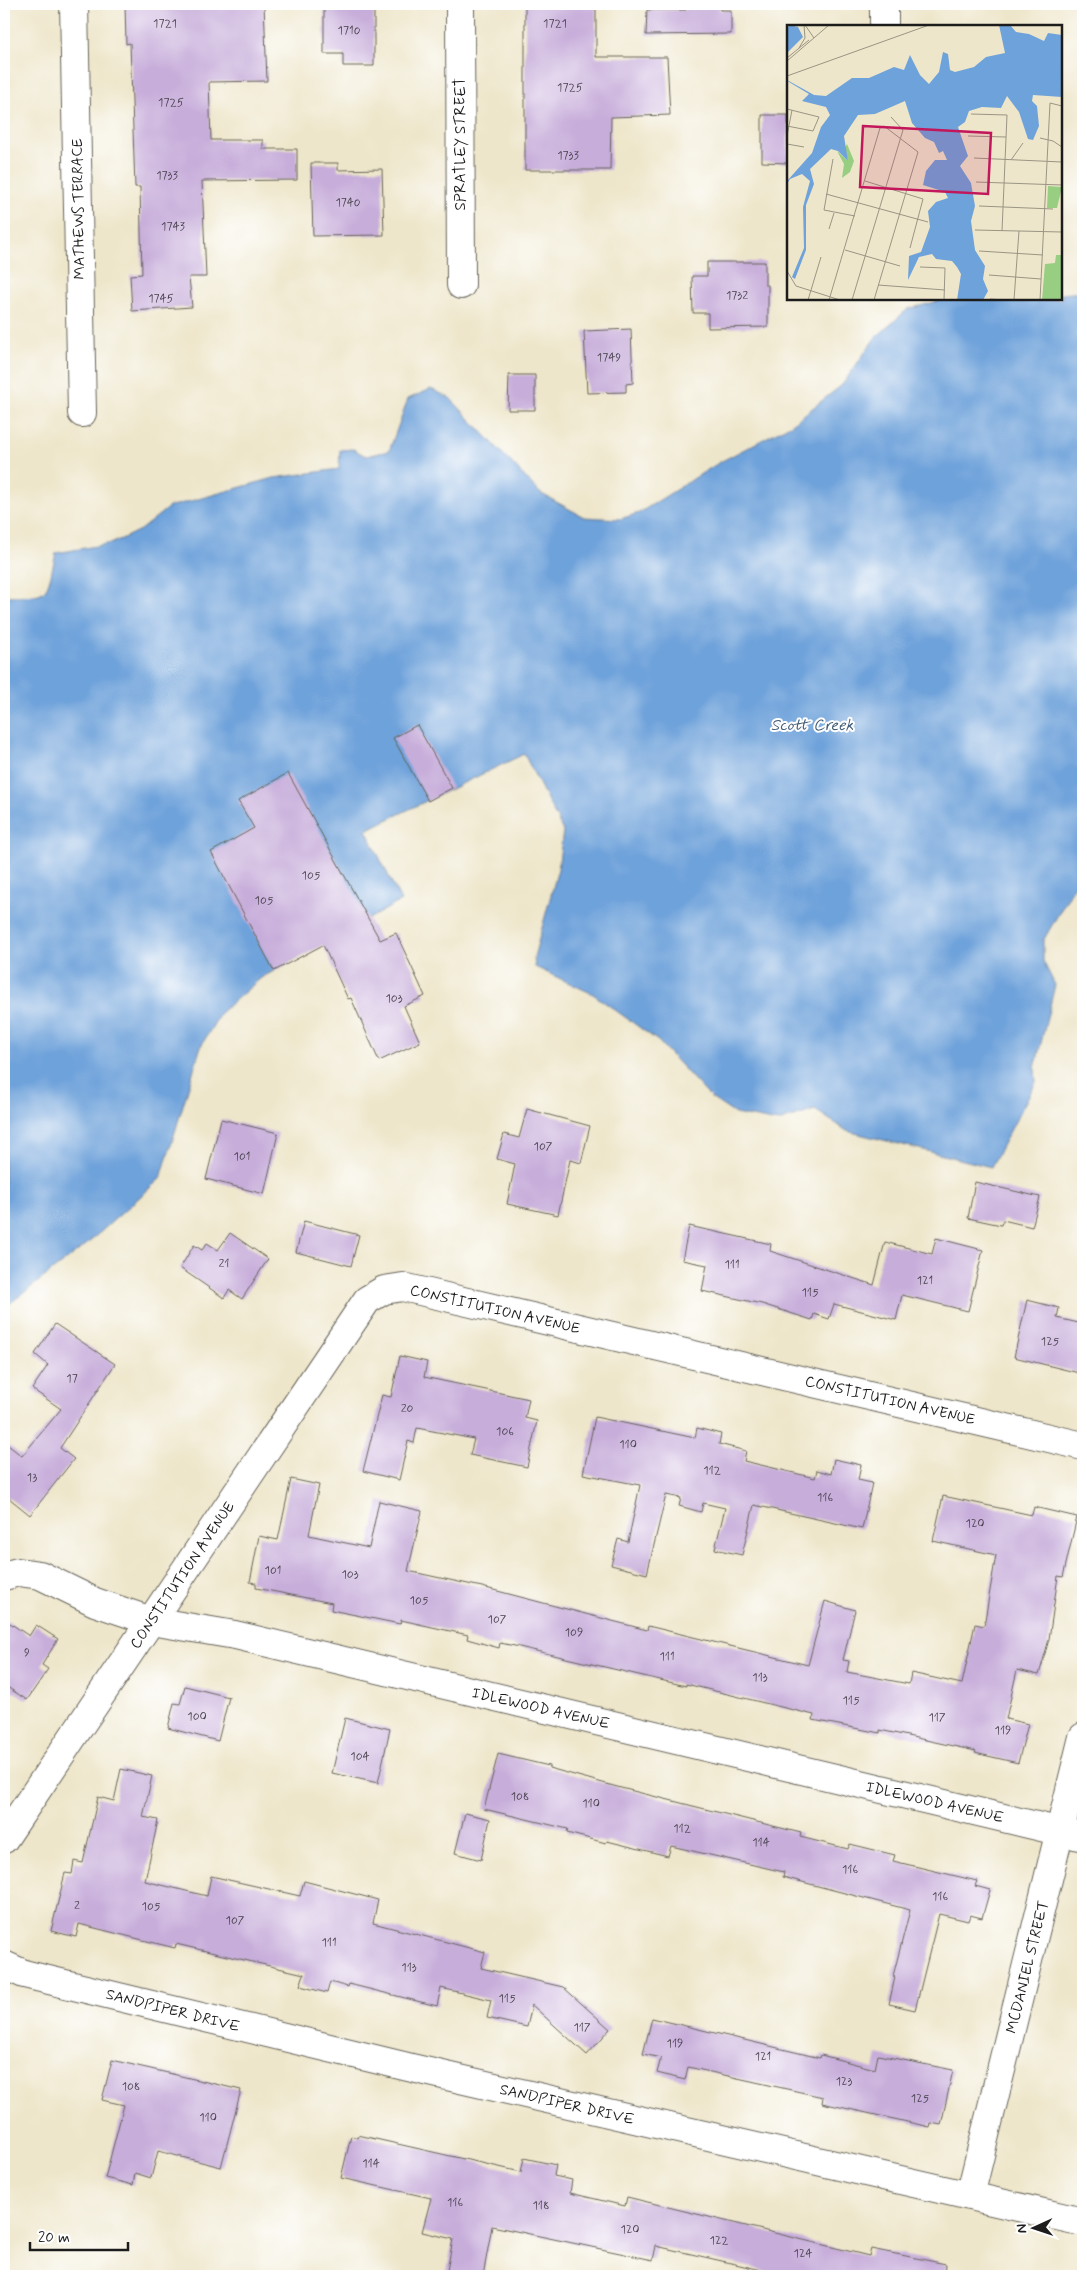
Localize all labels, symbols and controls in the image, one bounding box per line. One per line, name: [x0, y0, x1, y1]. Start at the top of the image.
house number: 1721: [153, 16, 177, 32]
house number: 1721: [543, 16, 567, 32]
house number: 1710: [338, 23, 361, 39]
inset map: [787, 25, 1062, 300]
street label: SPRATLEY STREET: [451, 77, 471, 211]
house number: 1725: [557, 80, 583, 96]
house number: 1725: [158, 95, 184, 111]
street label: MATHEWS TERRACE: [68, 138, 90, 280]
house number: 1733: [557, 148, 579, 164]
house number: 1733: [156, 168, 178, 184]
house number: 1740: [335, 195, 361, 211]
house number: 1743: [161, 219, 186, 235]
house number: 1732: [726, 288, 748, 304]
house number: 1745: [148, 291, 174, 307]
house number: 1749: [597, 350, 621, 366]
water label: Scott Creek: [771, 715, 853, 736]
house number: 105: [302, 868, 321, 884]
house number: 105: [255, 893, 274, 909]
house number: 103: [385, 991, 403, 1007]
house number: 107: [534, 1139, 553, 1155]
house number: 101: [234, 1149, 250, 1165]
house number: 21: [218, 1256, 230, 1272]
house number: 111: [724, 1257, 740, 1273]
house number: 121: [917, 1273, 933, 1289]
street label: CONSTITUTION AVENUE: [408, 1281, 582, 1339]
house number: 115: [801, 1285, 819, 1301]
house number: 125: [1041, 1334, 1060, 1350]
house number: 17: [66, 1371, 78, 1387]
street label: CONSTITUTION AVENUE: [803, 1372, 977, 1430]
house number: 20: [401, 1401, 414, 1417]
house number: 106: [496, 1424, 514, 1440]
house number: 110: [619, 1437, 637, 1453]
house number: 112: [703, 1463, 721, 1479]
house number: 13: [27, 1470, 37, 1486]
house number: 116: [817, 1490, 833, 1506]
street label: CONSTITUTION AVENUE: [126, 1498, 240, 1653]
house number: 120: [966, 1516, 984, 1532]
house number: 101: [265, 1563, 281, 1579]
house number: 103: [341, 1567, 359, 1583]
house number: 105: [410, 1593, 429, 1609]
house number: 107: [488, 1612, 507, 1628]
house number: 109: [565, 1625, 583, 1641]
house number: 9: [24, 1645, 30, 1661]
house number: 111: [659, 1649, 675, 1665]
house number: 113: [752, 1670, 768, 1686]
street label: IDLEWOOD AVENUE: [470, 1683, 612, 1735]
house number: 115: [842, 1693, 860, 1709]
house number: 100: [187, 1709, 207, 1725]
house number: 117: [928, 1710, 946, 1726]
house number: 119: [995, 1723, 1011, 1739]
house number: 104: [350, 1749, 370, 1765]
street label: IDLEWOOD AVENUE: [864, 1777, 1006, 1829]
house number: 108: [511, 1789, 529, 1805]
house number: 110: [582, 1796, 600, 1812]
house number: 112: [673, 1821, 691, 1837]
house number: 114: [752, 1835, 770, 1851]
house number: 116: [842, 1862, 858, 1878]
house number: 116: [932, 1889, 948, 1905]
house number: 2: [74, 1898, 80, 1914]
house number: 105: [142, 1899, 161, 1915]
street label: MCDANIEL STREET: [1002, 1899, 1054, 2036]
house number: 107: [226, 1913, 245, 1929]
house number: 111: [321, 1935, 337, 1951]
house number: 113: [401, 1960, 417, 1976]
street label: SANDPIPER DRIVE: [104, 1985, 242, 2037]
house number: 115: [498, 1991, 516, 2007]
house number: 117: [573, 2020, 591, 2036]
house number: 119: [667, 2036, 683, 2052]
house number: 121: [755, 2049, 771, 2065]
house number: 123: [836, 2074, 852, 2090]
house number: 108: [122, 2079, 140, 2095]
street label: SANDPIPER DRIVE: [498, 2080, 636, 2130]
house number: 125: [911, 2091, 930, 2107]
house number: 110: [199, 2110, 217, 2126]
house number: 114: [362, 2156, 380, 2172]
house number: 116: [447, 2195, 463, 2211]
house number: 118: [532, 2198, 550, 2214]
north arrow: [1010, 2202, 1060, 2252]
scale bar: [30, 2220, 128, 2252]
house number: 120: [621, 2222, 639, 2238]
text: N: [1013, 2223, 1031, 2234]
text: 20 m: [38, 2228, 70, 2248]
house number: 122: [710, 2233, 728, 2249]
house number: 124: [794, 2246, 812, 2262]

